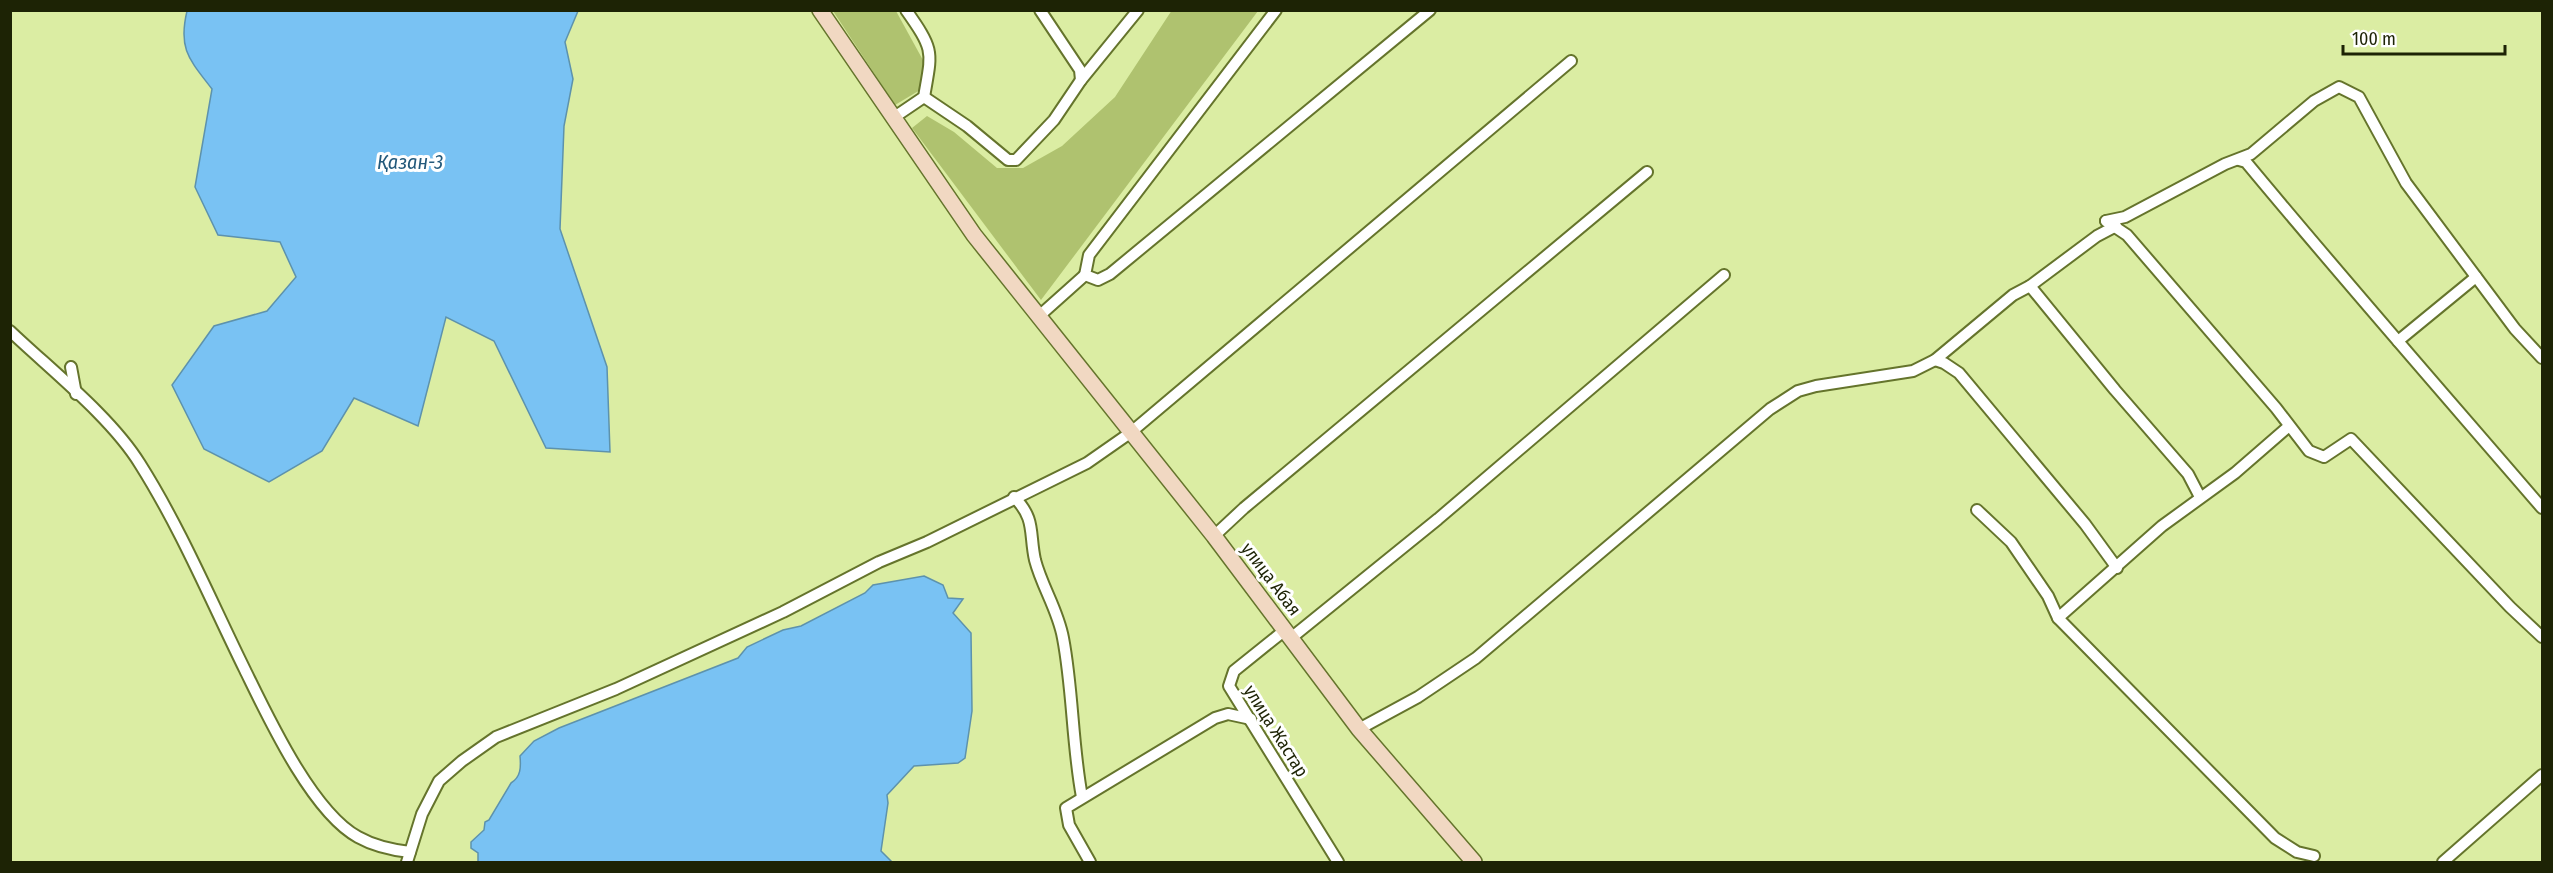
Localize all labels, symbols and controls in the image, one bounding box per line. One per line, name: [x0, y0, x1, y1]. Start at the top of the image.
scale bar: [2343, 18, 2505, 56]
text: 100 m: [2352, 28, 2396, 50]
water label: Қазан-3: [377, 150, 443, 174]
street label: улица Абая: [1236, 538, 1306, 620]
street label: улица Жастар: [1239, 681, 1313, 781]

